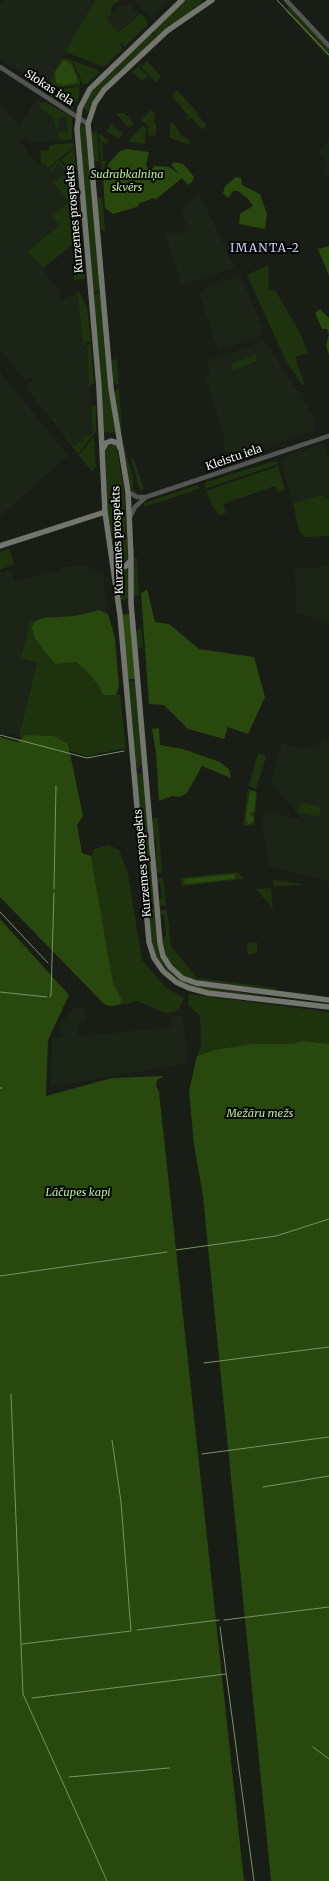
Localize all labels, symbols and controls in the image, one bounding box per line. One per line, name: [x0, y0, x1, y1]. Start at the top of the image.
street label: Slokas iela: [22, 67, 76, 109]
street label: Kurzemes prospekts: [64, 164, 86, 274]
park label: Sudrabkalniņa skvērs: [90, 168, 164, 194]
district label: IMANTA-2: [230, 242, 300, 256]
street label: Kleistu iela: [204, 442, 264, 474]
street label: Kurzemes prospekts: [110, 486, 126, 594]
street label: Kurzemes prospekts: [132, 808, 154, 918]
park label: Mežāru mežs: [227, 1107, 293, 1121]
park label: Lāčupes kapi: [45, 1186, 111, 1200]

